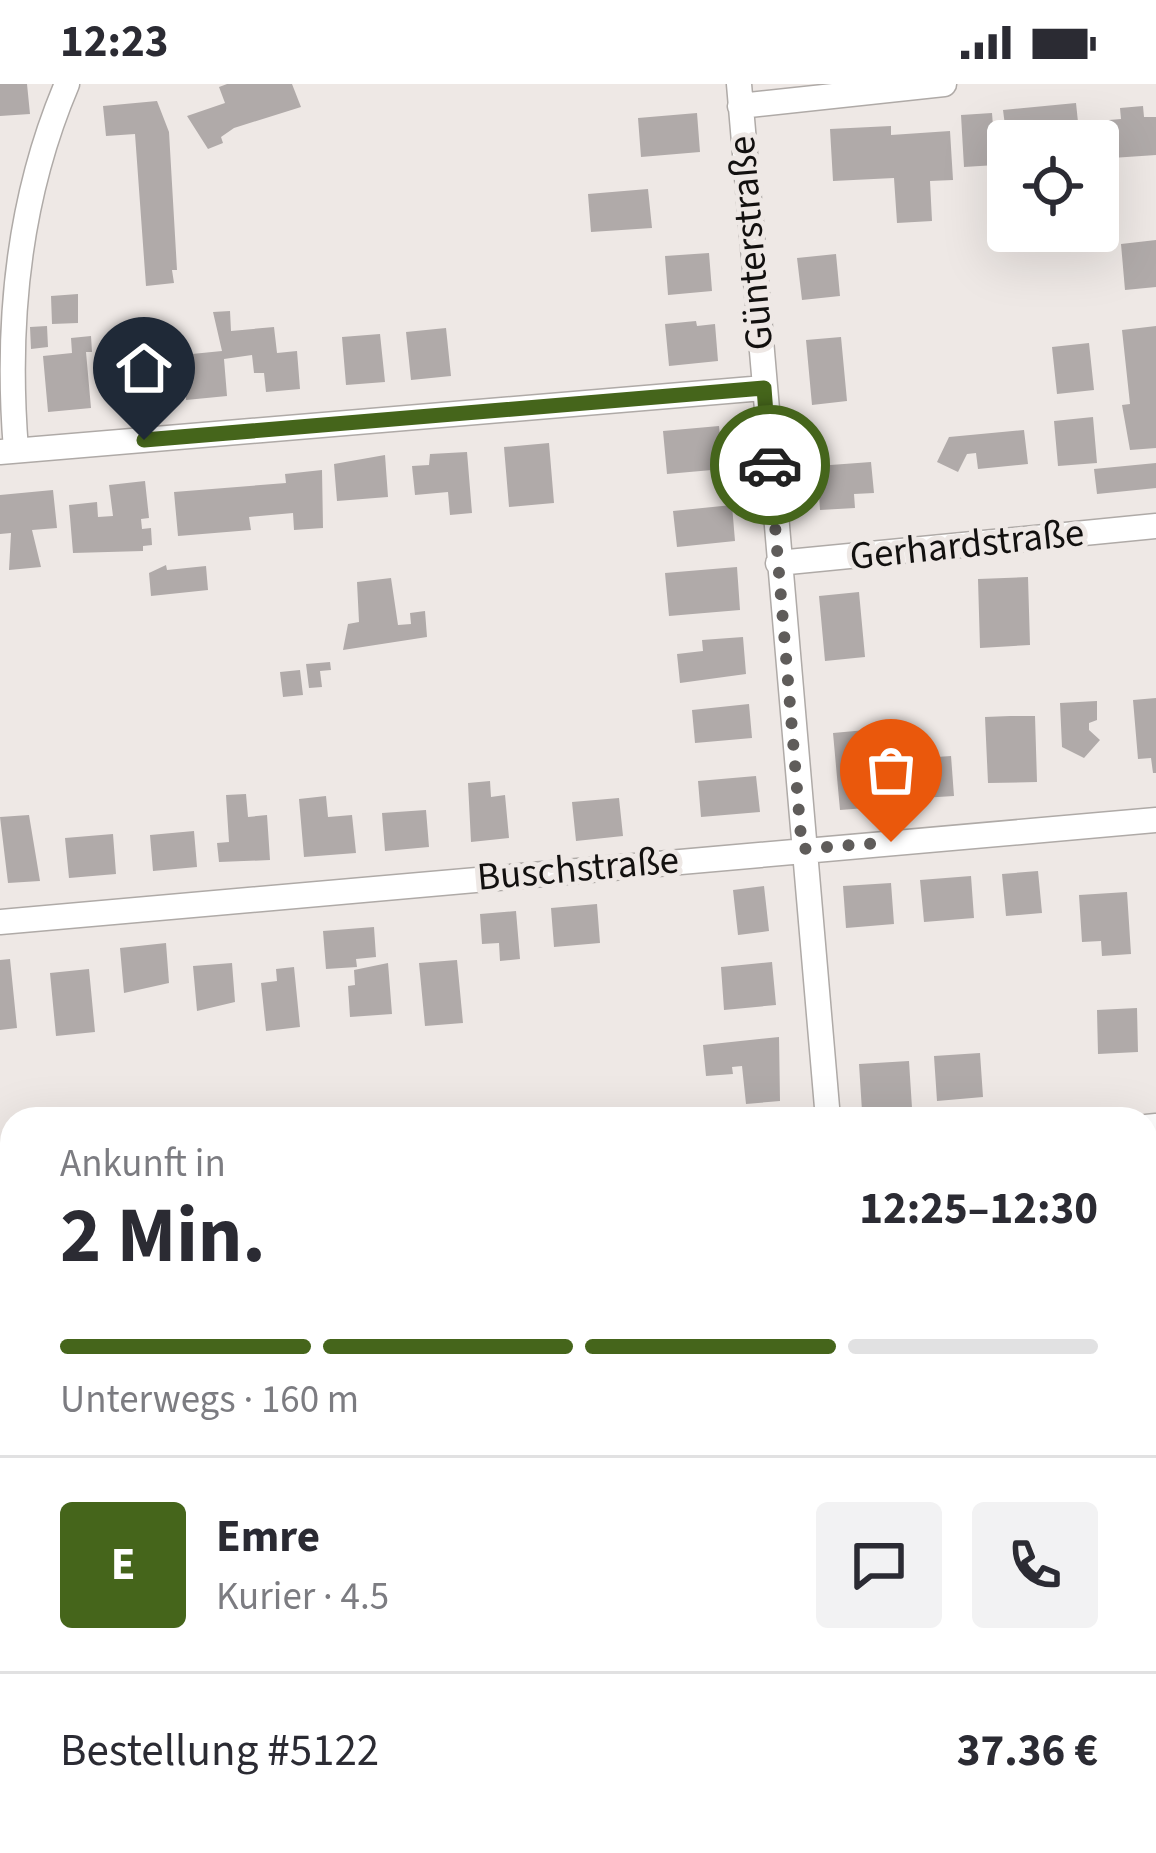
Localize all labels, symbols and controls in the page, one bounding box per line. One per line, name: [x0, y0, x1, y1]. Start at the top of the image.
text: 12:23: [60, 10, 169, 74]
map controls: [987, 120, 1119, 252]
button: locate: [987, 120, 1119, 252]
street label: Günterstraße: [714, 134, 788, 352]
pin: [93, 317, 195, 440]
icon: home: [111, 335, 177, 401]
courier: [710, 405, 830, 525]
icon: car: [737, 432, 803, 498]
street label: Gerhardstraße: [847, 505, 1087, 585]
pin: [840, 719, 942, 842]
icon: bag: [858, 737, 924, 803]
street label: Buschstraße: [475, 832, 681, 906]
text: Ankunft in: [60, 1136, 226, 1192]
text: 12:25–12:30: [859, 1177, 1098, 1241]
text: 2 Min.: [60, 1181, 266, 1292]
text: Unterwegs · 160 m: [60, 1372, 359, 1428]
button: chat: [816, 1502, 942, 1628]
button: phone: [972, 1502, 1098, 1628]
text: Emre: [216, 1505, 320, 1569]
text: E: [111, 1533, 135, 1597]
text: Kurier · 4.5: [216, 1569, 389, 1625]
text: Bestellung #5122: [60, 1719, 379, 1783]
text: 37.36 €: [957, 1719, 1098, 1783]

